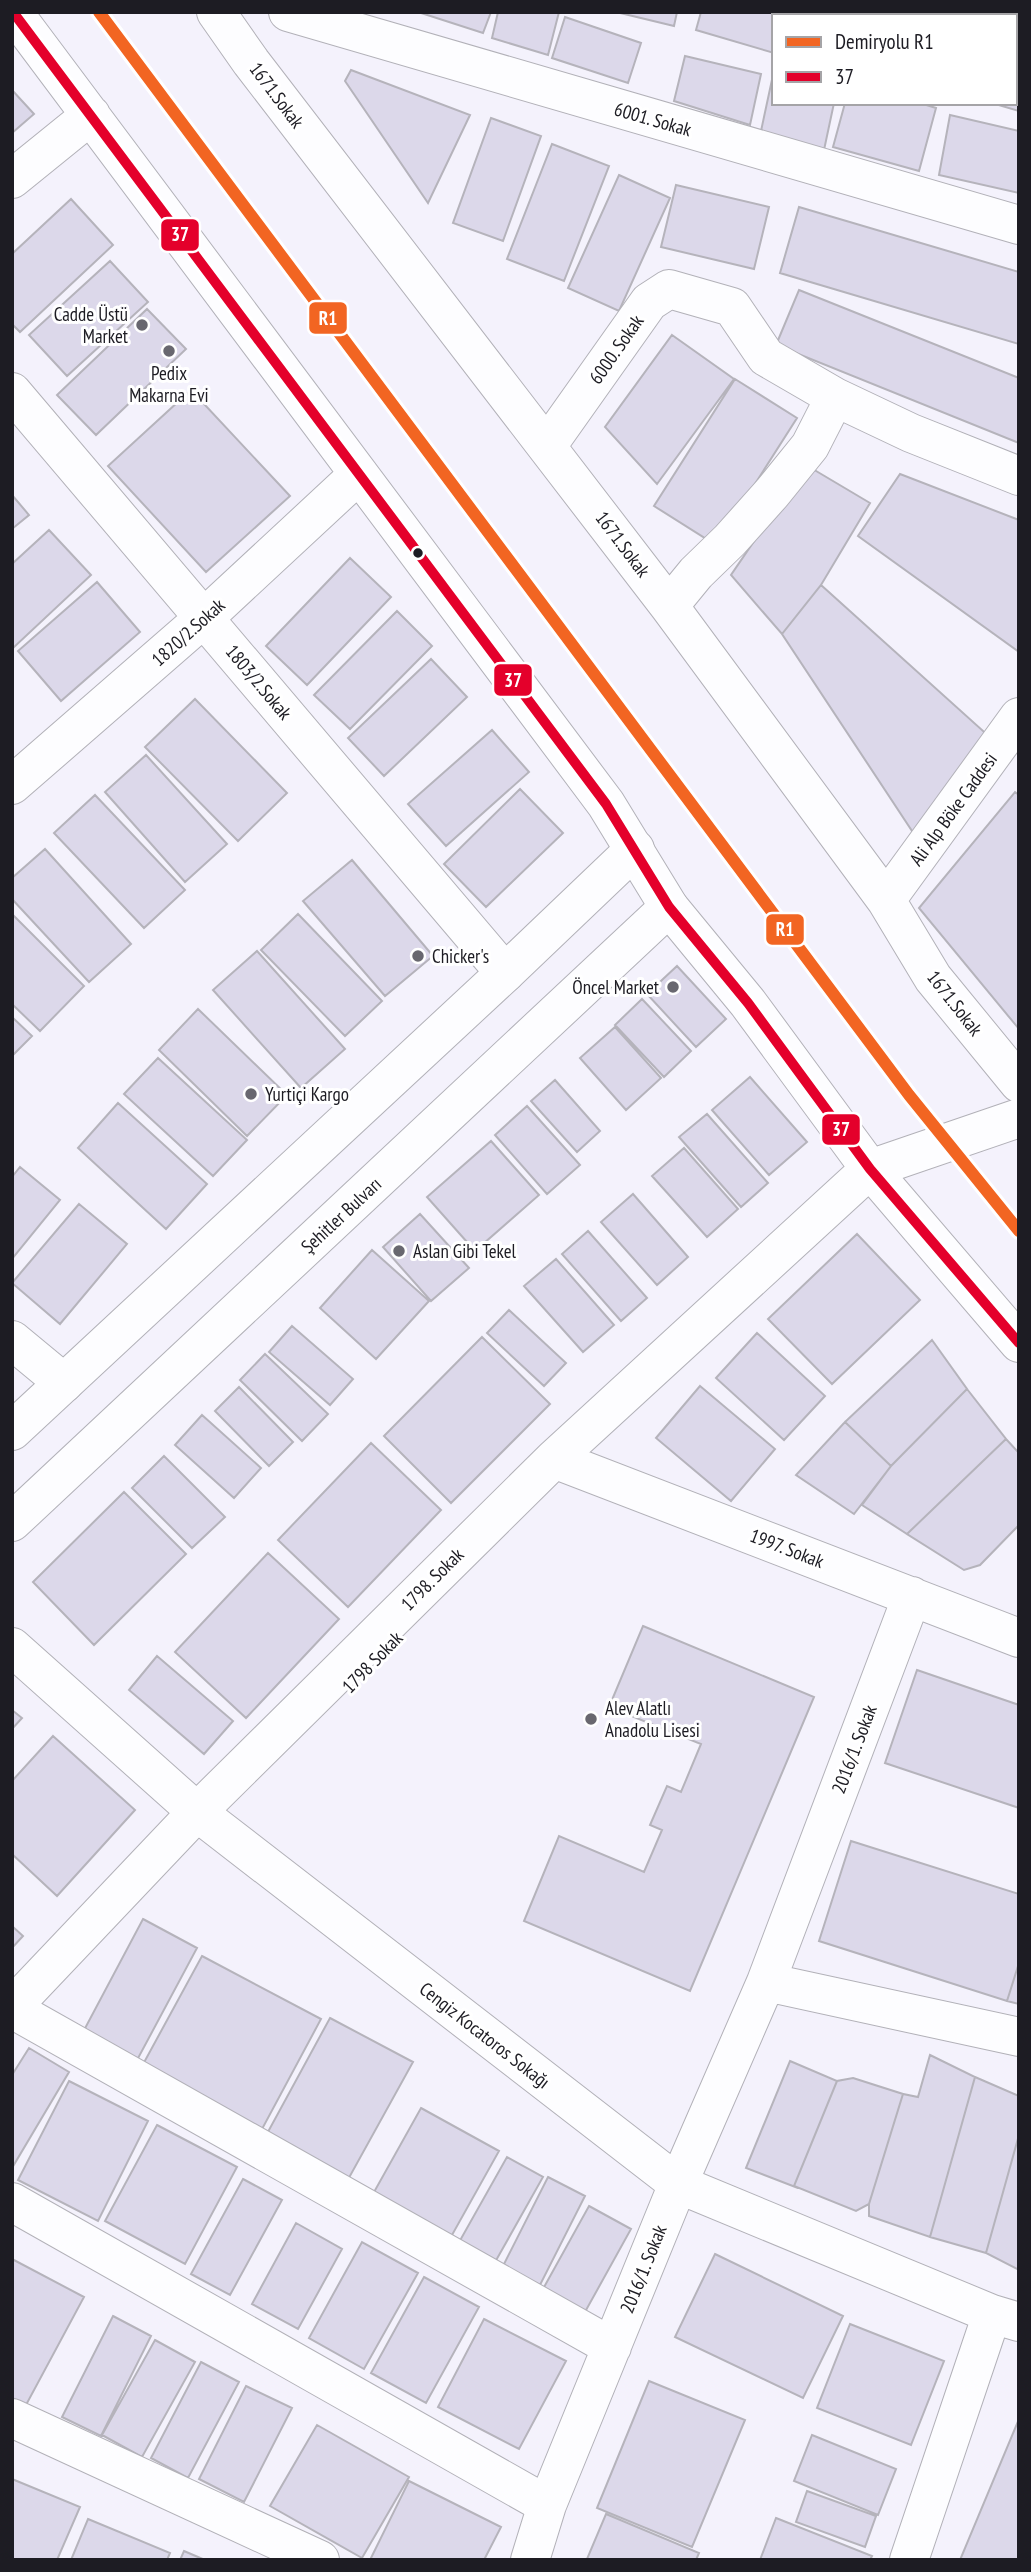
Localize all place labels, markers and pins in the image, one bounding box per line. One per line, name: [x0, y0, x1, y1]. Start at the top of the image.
place label: Cadde Üstü Market: [54, 302, 129, 348]
marker: Cadde Üstü Market: [134, 317, 150, 333]
marker: Pedix Makarna Evi: [161, 343, 177, 359]
place label: Pedix Makarna Evi: [129, 361, 209, 407]
unlabelled marker: [411, 546, 425, 560]
place label: Chicker's: [432, 944, 489, 968]
marker: Chicker's: [410, 948, 426, 964]
place label: Öncel Market: [572, 975, 660, 999]
marker: Öncel Market: [665, 979, 681, 995]
place label: Yurtiçi Kargo: [265, 1082, 349, 1106]
marker: Yurtiçi Kargo: [243, 1086, 259, 1102]
place label: Aslan Gibi Tekel: [413, 1239, 517, 1263]
marker: Aslan Gibi Tekel: [391, 1243, 407, 1259]
place label: Alev Alatlı Anadolu Lisesi: [605, 1696, 700, 1742]
marker: Alev Alatlı Anadolu Lisesi: [583, 1711, 599, 1727]

